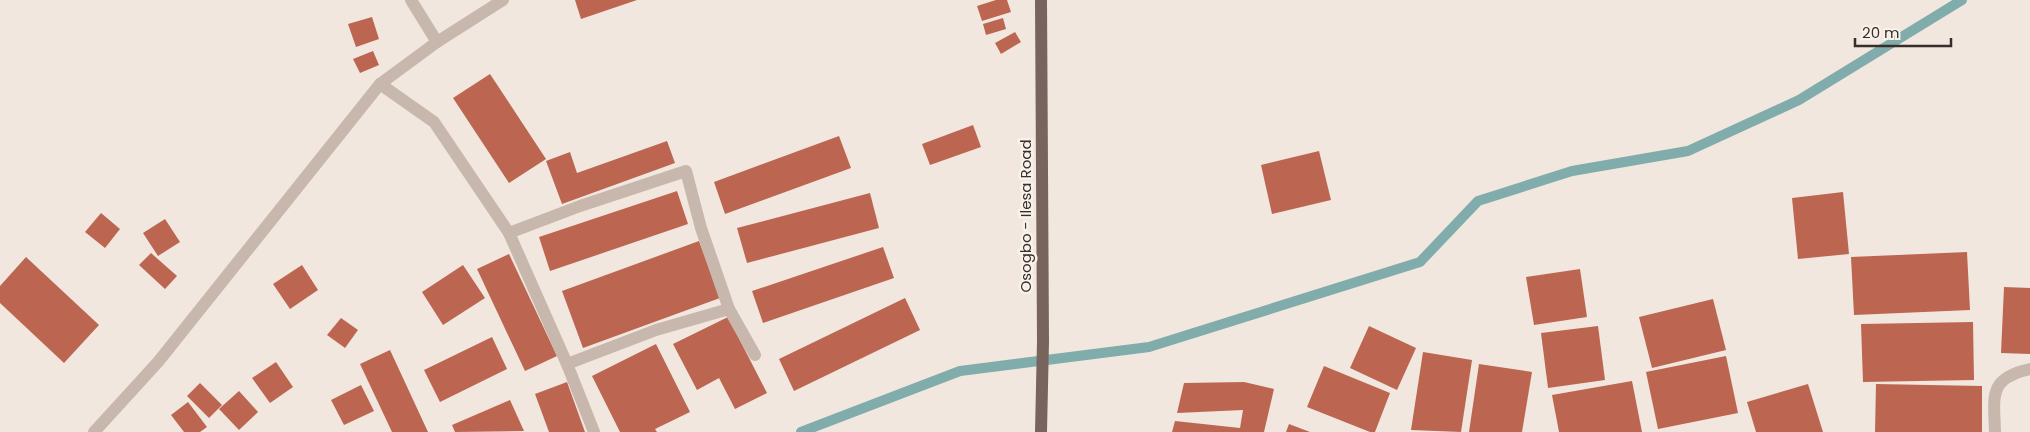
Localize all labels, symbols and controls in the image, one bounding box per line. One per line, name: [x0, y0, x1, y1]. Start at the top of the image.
scale bar: [1855, 15, 1951, 47]
text: 20 m: [1862, 22, 1900, 43]
street label: Osogbo - Ilesa Road: [1015, 139, 1036, 293]

